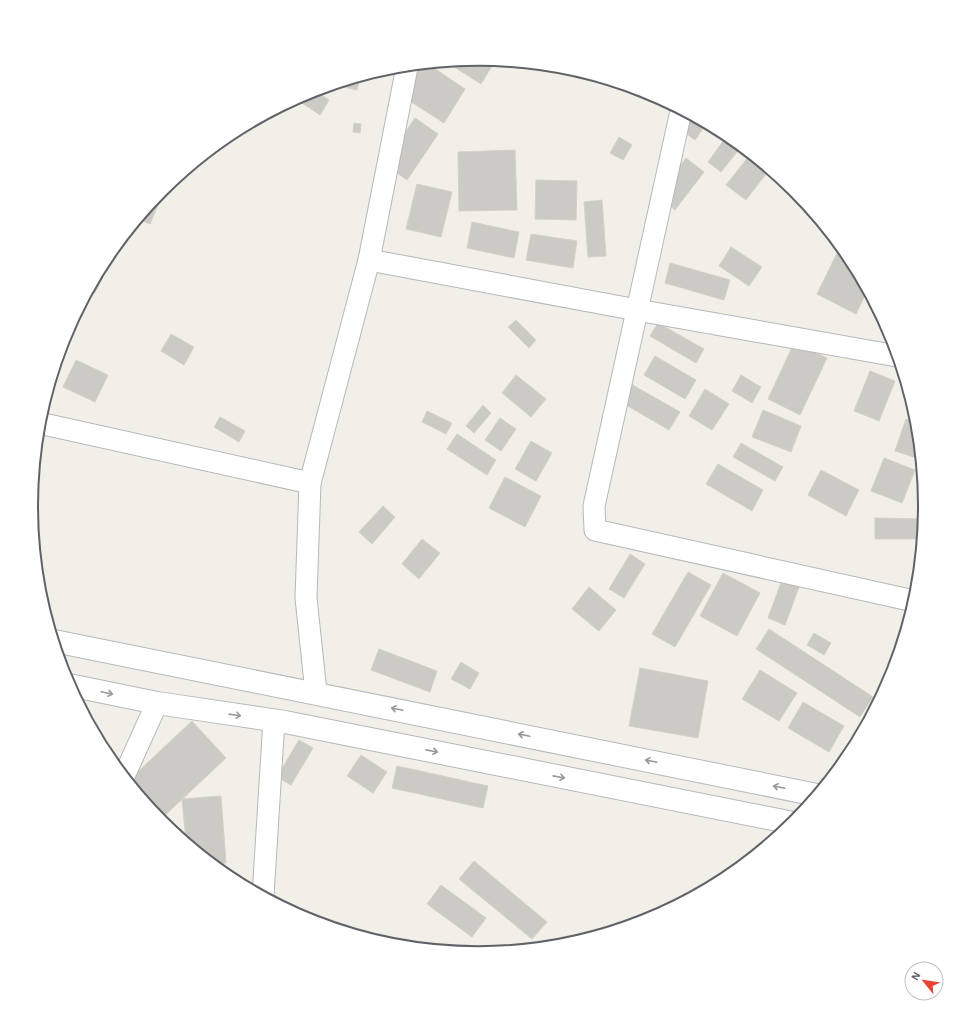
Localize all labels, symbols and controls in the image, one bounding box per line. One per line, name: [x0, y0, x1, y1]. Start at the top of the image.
one-way arrow: [100, 689, 113, 697]
one-way arrow: [391, 704, 404, 712]
one-way arrow: [228, 711, 241, 719]
one-way arrow: [518, 730, 531, 738]
one-way arrow: [425, 747, 438, 755]
one-way arrow: [645, 756, 658, 764]
one-way arrow: [552, 773, 565, 781]
one-way arrow: [773, 782, 786, 790]
north arrow: [904, 961, 944, 1001]
text: N: [909, 970, 922, 982]

